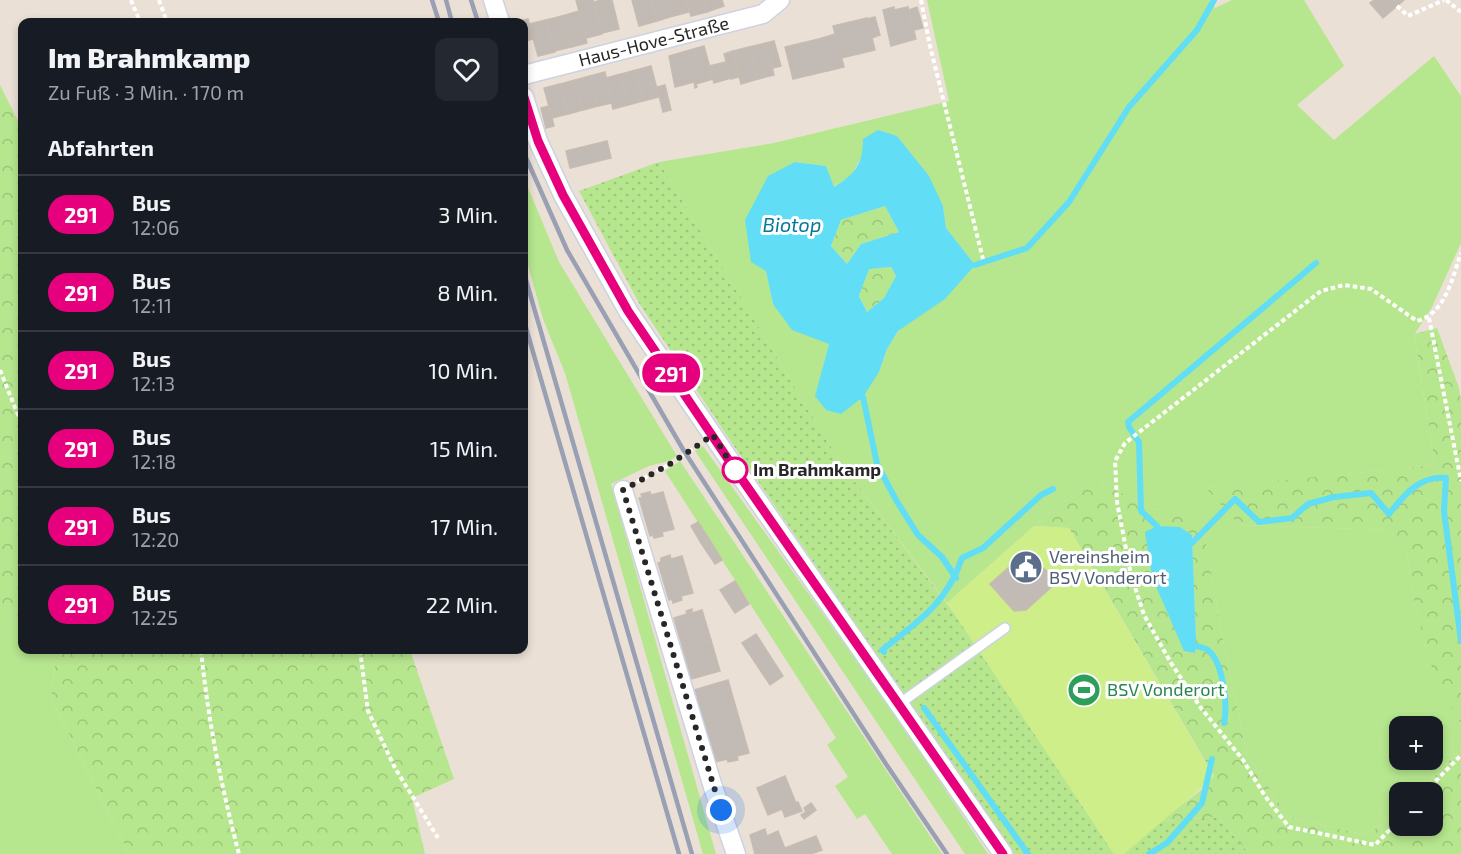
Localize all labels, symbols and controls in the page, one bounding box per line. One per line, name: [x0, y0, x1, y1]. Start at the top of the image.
street label: Haus-Hove-Straße: [576, 11, 731, 71]
button: heart: [435, 38, 498, 101]
text: Im Brahmkamp: [48, 40, 250, 74]
text: Zu Fuß · 3 Min. · 170 m: [48, 80, 244, 104]
text: Abfahrten: [48, 134, 154, 160]
text: Bus: [132, 189, 171, 215]
text: 3 Min.: [438, 201, 498, 227]
text: 291: [64, 202, 98, 227]
water label: Biotop: [763, 212, 821, 236]
text: 12:06: [132, 215, 179, 239]
text: Bus: [132, 267, 171, 293]
text: 8 Min.: [437, 279, 498, 305]
text: 291: [64, 280, 98, 305]
text: 12:11: [132, 293, 172, 317]
text: Bus: [132, 345, 171, 371]
line badge: 291: [636, 354, 706, 392]
text: 10 Min.: [429, 357, 498, 383]
text: 291: [64, 358, 98, 383]
text: 291: [654, 361, 688, 386]
text: 12:13: [132, 371, 175, 395]
text: Bus: [132, 423, 171, 449]
text: 15 Min.: [430, 435, 498, 461]
text: 291: [64, 436, 98, 461]
text: 12:18: [132, 449, 176, 473]
marker: Im Brahmkamp: [722, 457, 748, 483]
place label: Im Brahmkamp: [753, 458, 881, 480]
text: Bus: [132, 501, 171, 527]
text: 17 Min.: [431, 513, 498, 539]
text: 291: [64, 514, 98, 539]
text: 12:20: [132, 527, 179, 551]
place label: Vereinsheim BSV Vonderort: [1049, 545, 1167, 588]
public building icon: Vereinsheim BSV Vonderort: [1008, 549, 1044, 585]
text: Bus: [132, 579, 171, 605]
text: 22 Min.: [426, 591, 498, 617]
text: 291: [64, 592, 98, 617]
text: 12:25: [132, 605, 178, 629]
sports icon: BSV Vonderort: [1066, 672, 1102, 708]
place label: BSV Vonderort: [1107, 678, 1225, 700]
map controls: [1389, 716, 1443, 836]
button: +: [1389, 716, 1443, 770]
button: −: [1389, 782, 1443, 836]
your location: [706, 795, 736, 825]

